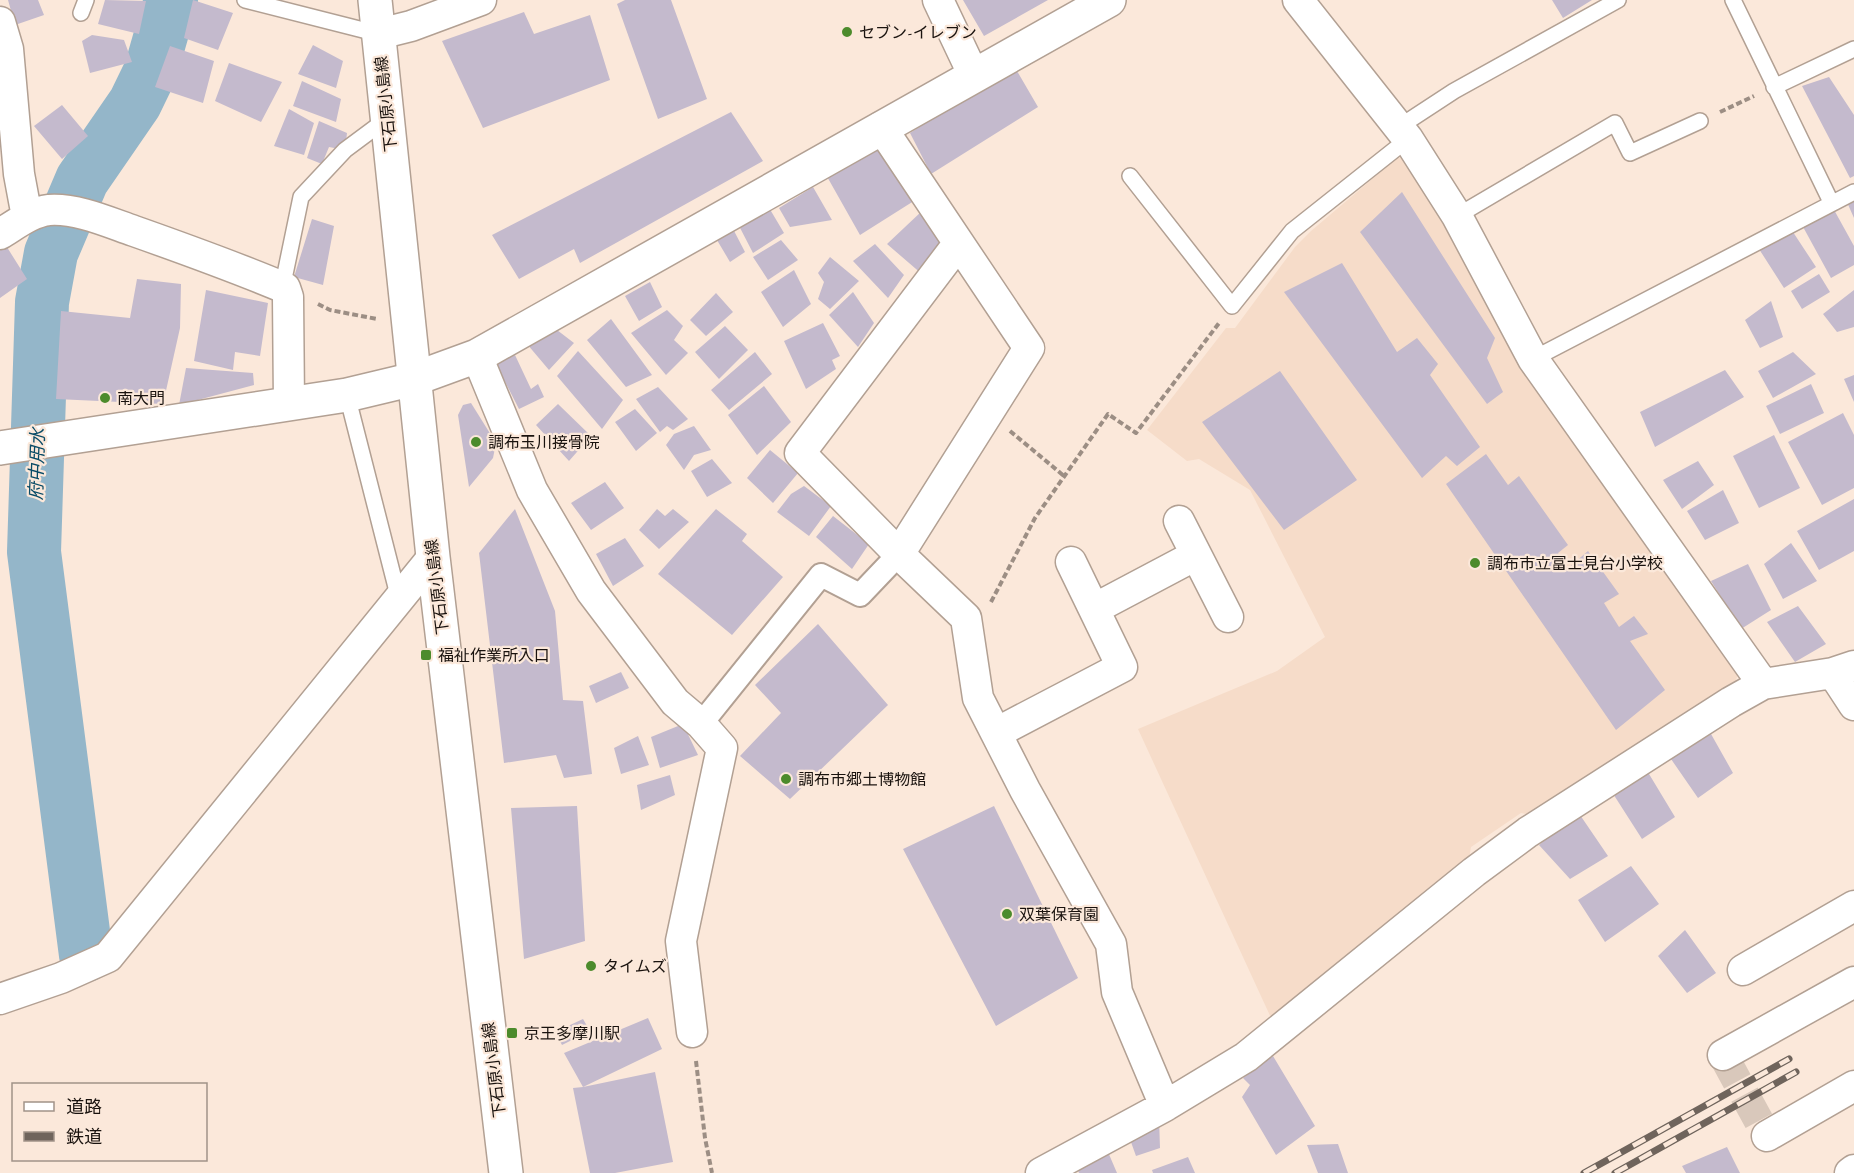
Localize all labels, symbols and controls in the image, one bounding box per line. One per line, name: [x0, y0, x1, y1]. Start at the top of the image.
place label: セブン-イレブン: [859, 24, 977, 41]
marker: セブン-イレブン: [840, 25, 854, 39]
street label: 下石原小島線: [373, 55, 399, 153]
place label: 南大門: [117, 390, 165, 407]
marker: 南大門: [98, 391, 112, 405]
water label: 府中用水: [26, 426, 48, 500]
place label: 調布玉川接骨院: [488, 434, 600, 451]
marker: 調布玉川接骨院: [469, 435, 483, 449]
street label: 下石原小島線: [423, 538, 451, 636]
place label: 調布市立富士見台小学校: [1487, 555, 1663, 572]
marker: 調布市立富士見台小学校: [1468, 556, 1482, 570]
place label: 福祉作業所入口: [438, 647, 550, 664]
marker: 福祉作業所入口: [419, 648, 433, 662]
place label: 調布市郷土博物館: [798, 771, 926, 788]
marker: 調布市郷土博物館: [779, 772, 793, 786]
place label: 双葉保育園: [1019, 906, 1099, 923]
marker: 双葉保育園: [1000, 907, 1014, 921]
place label: タイムズ: [603, 958, 667, 975]
marker: タイムズ: [584, 959, 598, 973]
street label: 下石原小島線: [480, 1021, 508, 1119]
place label: 京王多摩川駅: [524, 1025, 620, 1042]
marker: 京王多摩川駅: [505, 1026, 519, 1040]
legend: [12, 1083, 207, 1161]
text: 道路: [66, 1097, 102, 1117]
text: 鉄道: [66, 1127, 102, 1147]

